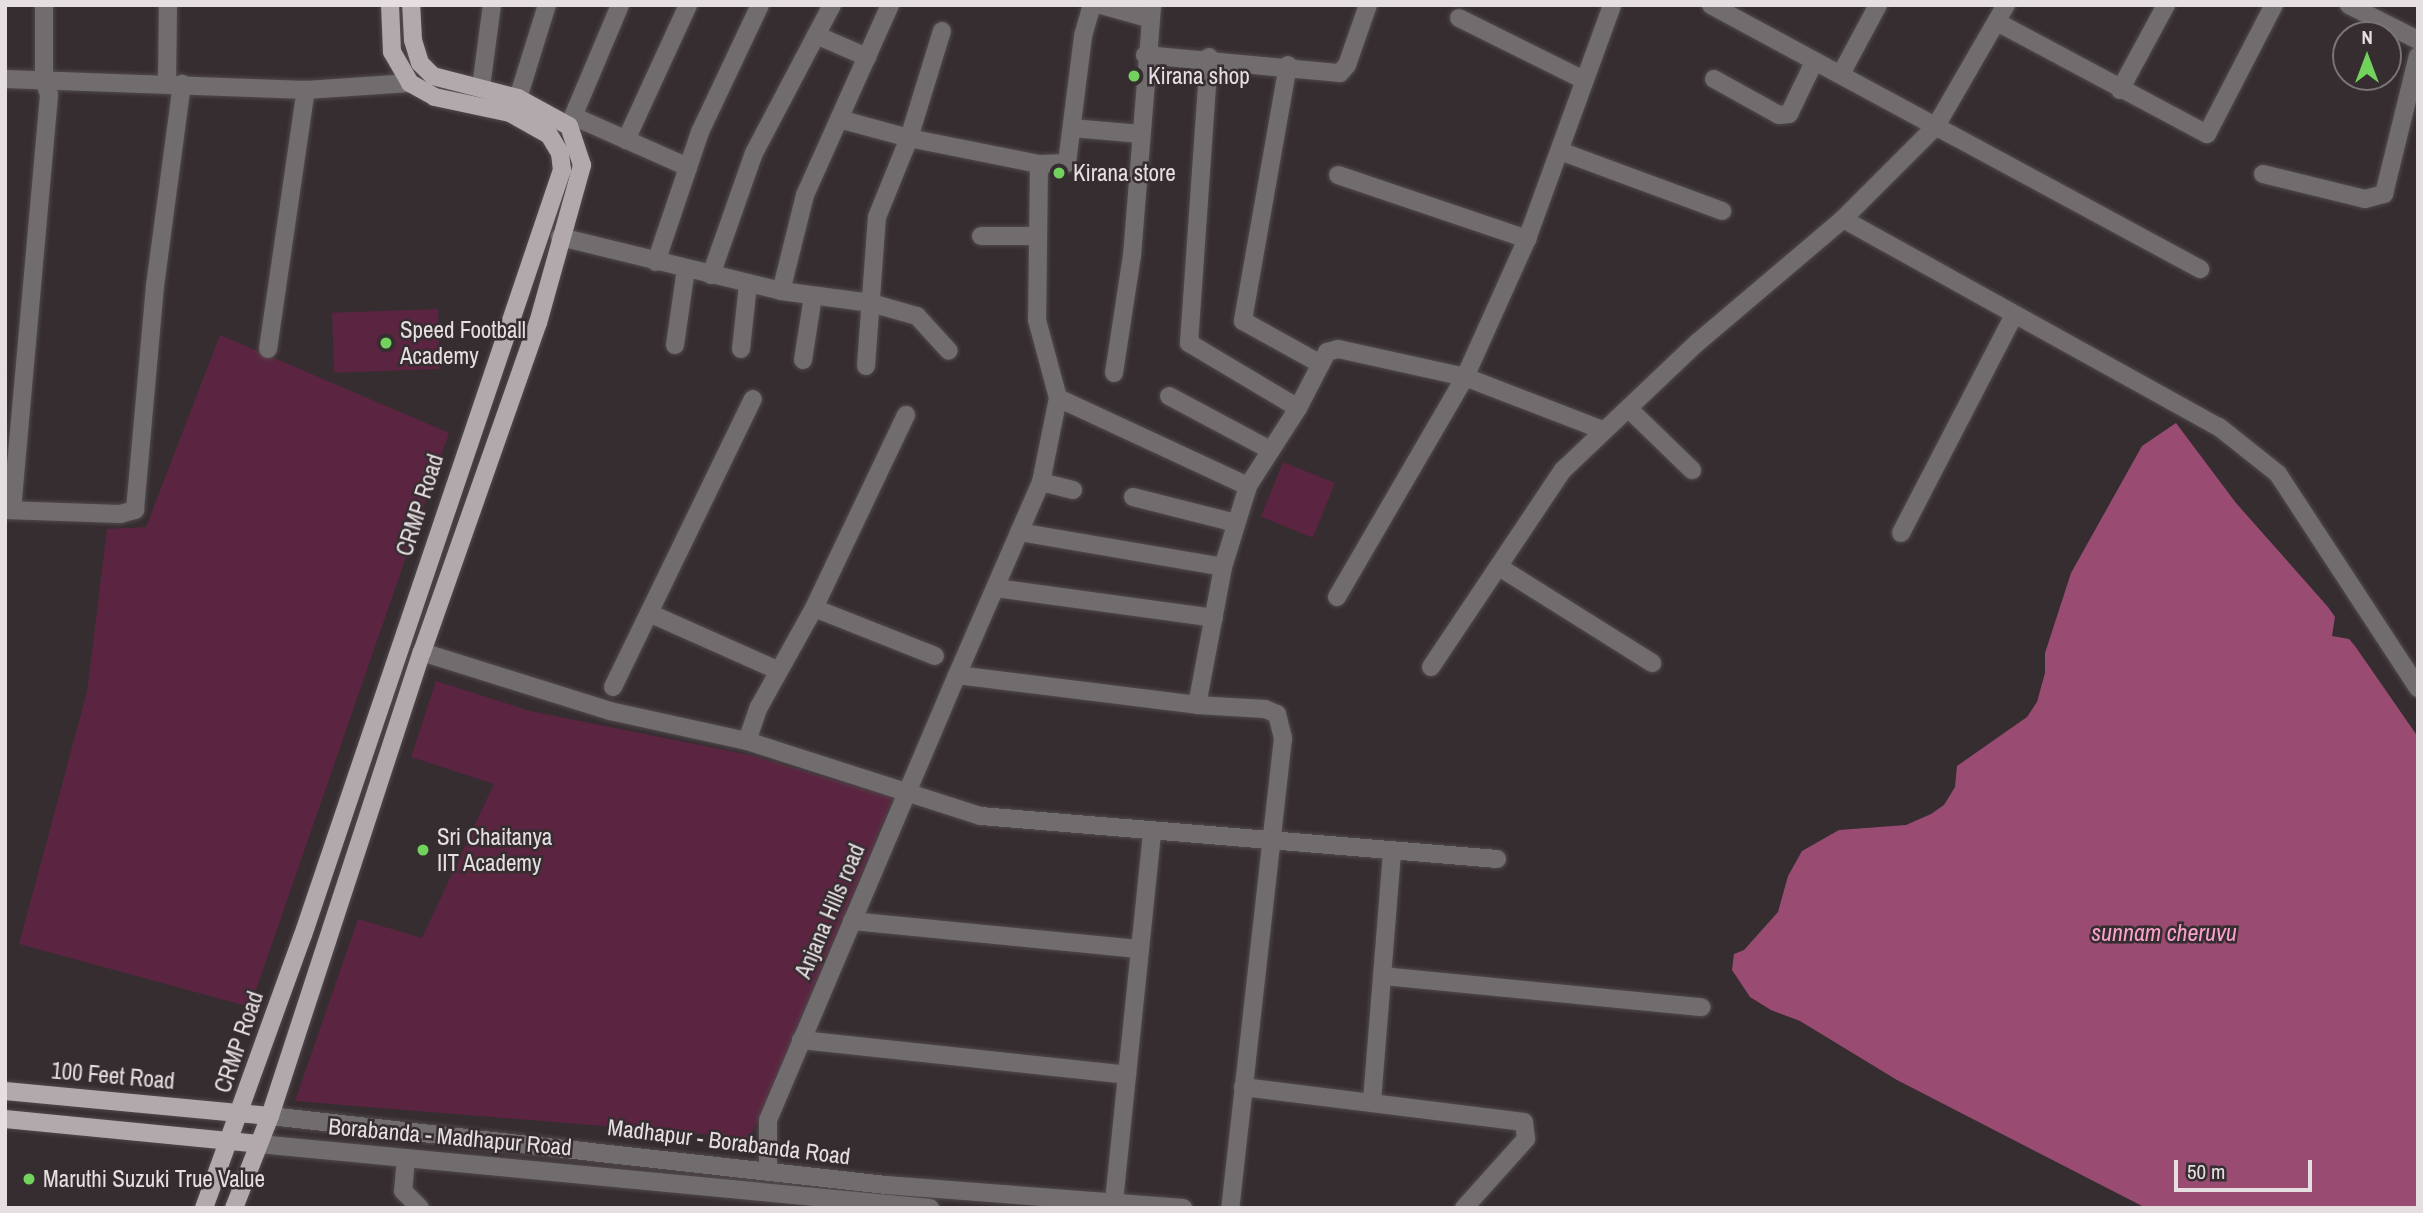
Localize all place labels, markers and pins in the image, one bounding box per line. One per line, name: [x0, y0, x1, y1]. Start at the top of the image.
place label: Kirana shop: [1148, 62, 1250, 90]
marker: Kirana shop: [1126, 68, 1142, 84]
place label: Kirana store: [1073, 159, 1176, 187]
marker: Kirana store: [1051, 165, 1067, 181]
place label: Speed Football Academy: [400, 316, 526, 370]
marker: Speed Football Academy: [378, 335, 394, 351]
place label: Sri Chaitanya IIT Academy: [437, 823, 552, 877]
marker: Sri Chaitanya IIT Academy: [415, 842, 431, 858]
place label: Maruthi Suzuki True Value: [43, 1165, 265, 1193]
marker: Maruthi Suzuki True Value: [21, 1171, 37, 1187]

